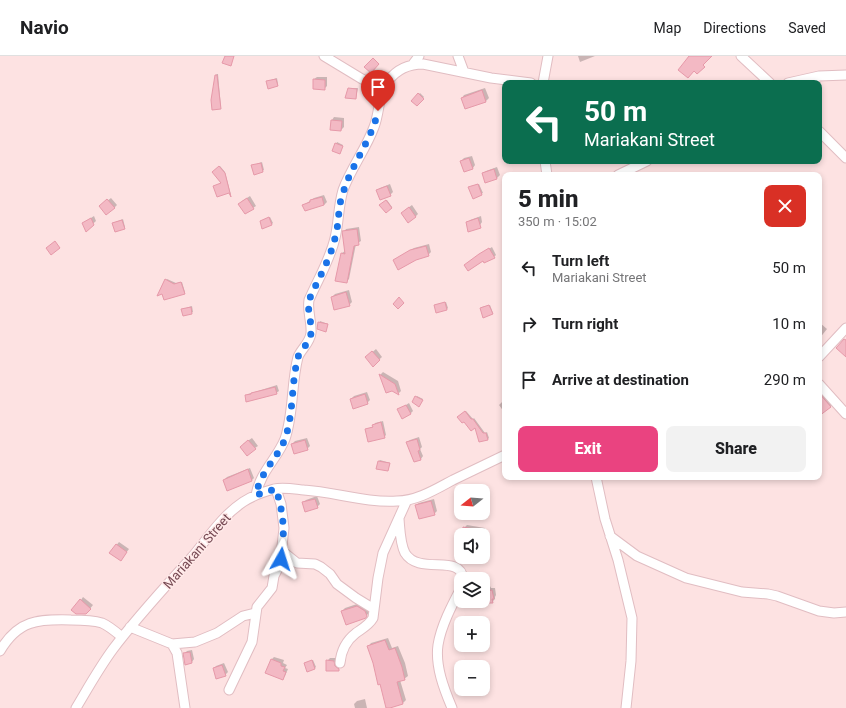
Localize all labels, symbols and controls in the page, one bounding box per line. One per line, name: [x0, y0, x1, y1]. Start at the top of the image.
text: Navio: [20, 16, 69, 39]
text: Map: [654, 20, 681, 36]
text: Directions: [703, 20, 766, 36]
text: Saved: [788, 20, 826, 36]
pin: [361, 70, 395, 111]
icon: arrive: [367, 76, 389, 98]
text: 50 m: [584, 95, 647, 128]
icon: left: [518, 96, 570, 148]
text: Mariakani Street: [584, 129, 715, 150]
text: 5 min: [518, 185, 579, 213]
button: close: [764, 185, 806, 227]
text: 350 m · 15:02: [518, 214, 597, 229]
text: Turn left: [552, 252, 609, 270]
icon: left: [518, 257, 540, 279]
text: 50 m: [772, 259, 806, 277]
text: Mariakani Street: [552, 270, 647, 285]
icon: right: [518, 313, 540, 335]
text: Turn right: [552, 315, 618, 333]
text: 10 m: [772, 315, 806, 333]
icon: arrive: [518, 369, 540, 391]
text: Arrive at destination: [552, 371, 689, 389]
text: 290 m: [764, 371, 806, 389]
button: Exit: [518, 426, 658, 472]
button: Share: [666, 426, 806, 472]
north arrow: [454, 484, 490, 520]
map controls: [454, 484, 490, 696]
street label: Mariakani Street: [160, 510, 234, 592]
button: sound: [454, 528, 490, 564]
position arrow: [260, 538, 302, 580]
button: layers: [454, 572, 490, 608]
button: +: [454, 616, 490, 652]
button: −: [454, 660, 490, 696]

